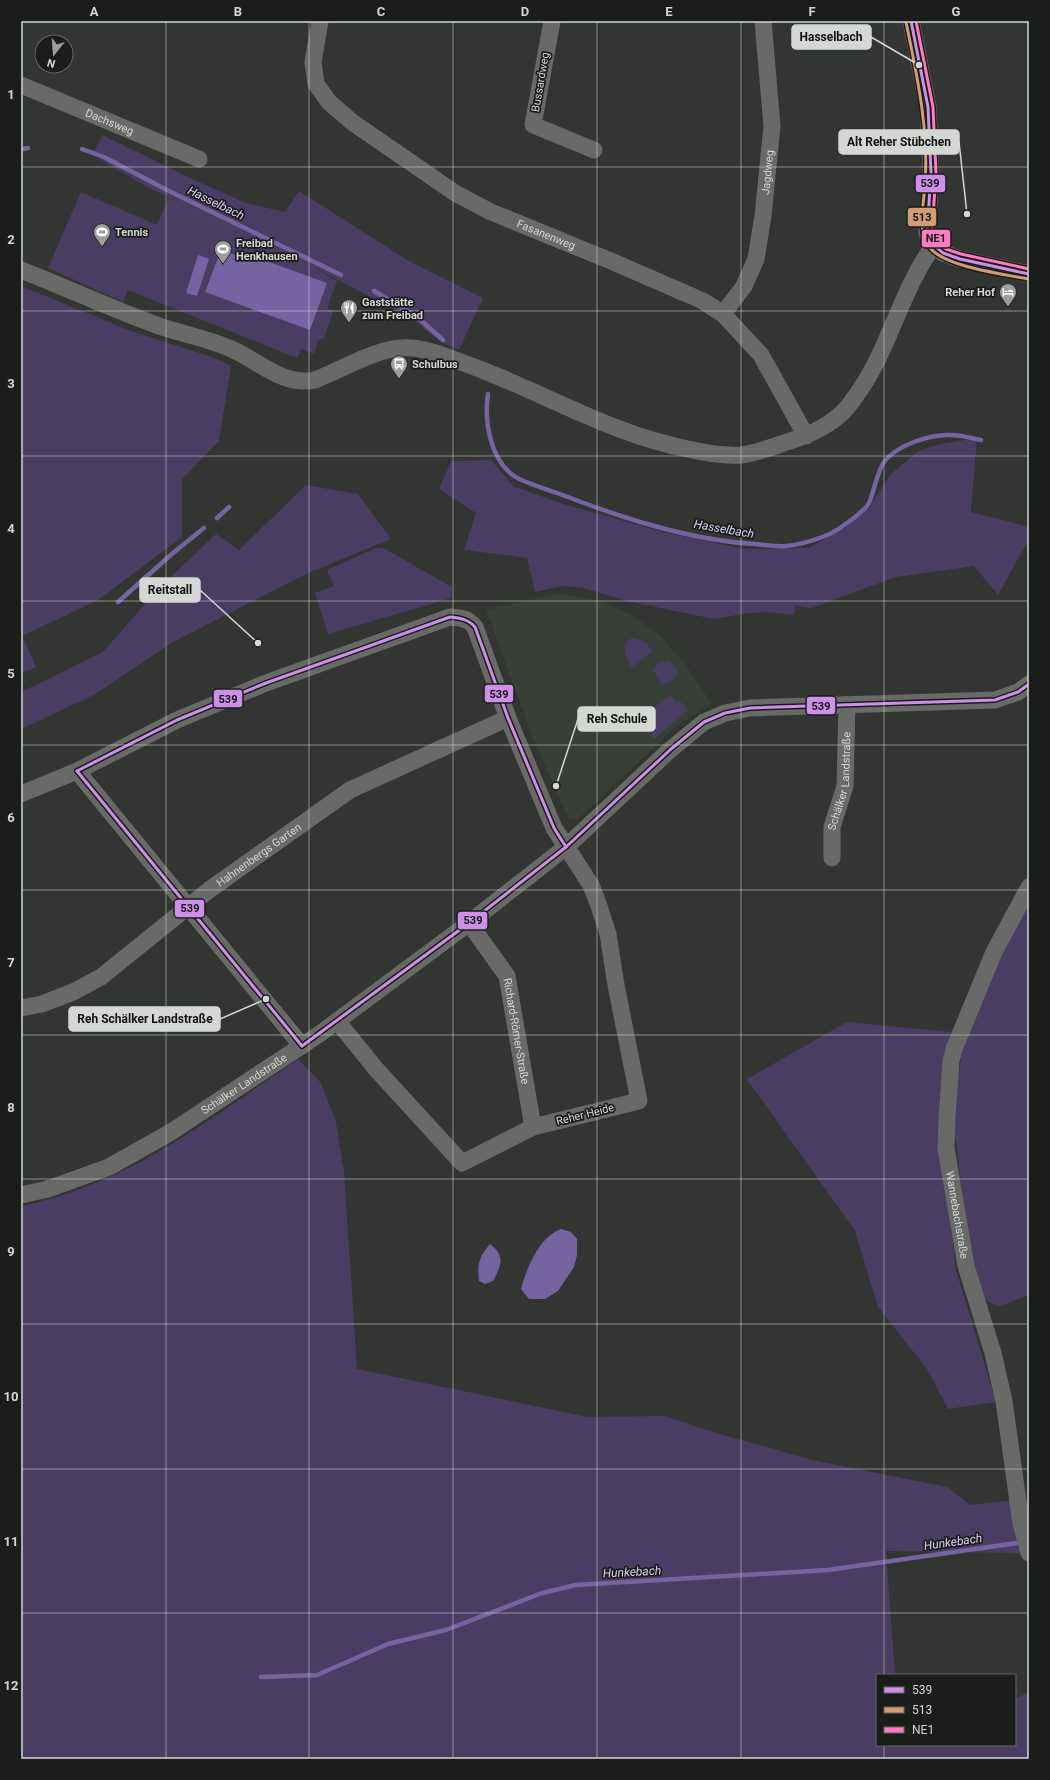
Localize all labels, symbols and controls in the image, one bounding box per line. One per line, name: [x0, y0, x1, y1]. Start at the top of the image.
text: A: [90, 4, 99, 19]
text: B: [234, 4, 242, 19]
text: C: [377, 4, 386, 19]
text: D: [521, 4, 529, 19]
text: E: [665, 4, 673, 19]
text: F: [808, 4, 816, 19]
text: G: [952, 4, 961, 19]
callout: Hasselbach: [792, 25, 871, 49]
text: Hasselbach: [799, 30, 863, 44]
north arrow: [34, 34, 74, 74]
street label: Bussardweg: [529, 51, 552, 113]
text: N: [45, 56, 57, 70]
text: 1: [7, 87, 15, 102]
street label: Dachsweg: [83, 107, 136, 138]
callout: Alt Reher Stübchen: [839, 130, 959, 154]
text: Alt Reher Stübchen: [847, 135, 951, 149]
street label: Jagdweg: [759, 149, 777, 195]
line badge: 539: [915, 174, 946, 193]
text: 539: [921, 177, 939, 190]
water label: Hasselbach: [186, 183, 246, 223]
line badge: 513: [907, 207, 937, 227]
text: 513: [913, 211, 931, 224]
street label: Fasanenweg: [515, 217, 577, 253]
sports icon: Tennis: [92, 222, 112, 247]
place label: Tennis: [115, 226, 149, 239]
line badge: NE1: [921, 229, 951, 248]
text: 2: [7, 232, 15, 247]
text: NE1: [926, 232, 946, 245]
place label: Freibad Henkhausen: [236, 237, 298, 263]
sports icon: Freibad Henkhausen: [213, 239, 233, 264]
hotel icon: Reher Hof: [998, 282, 1018, 307]
place label: Reher Hof: [945, 286, 995, 299]
place label: Gaststätte zum Freibad: [362, 296, 423, 322]
restaurant icon: Gaststätte zum Freibad: [339, 298, 359, 323]
bus stop icon: Schulbus: [389, 354, 409, 379]
place label: Schulbus: [412, 358, 458, 371]
text: 3: [7, 376, 15, 391]
water label: Hasselbach: [693, 517, 755, 541]
text: 4: [7, 521, 15, 536]
callout: Reitstall: [140, 578, 200, 602]
text: Reitstall: [148, 583, 192, 597]
text: 5: [7, 666, 15, 681]
line badge: 539: [484, 684, 514, 703]
text: 539: [490, 688, 508, 701]
line badge: 539: [213, 689, 243, 708]
text: 539: [219, 693, 237, 706]
line badge: 539: [806, 696, 836, 715]
text: 539: [812, 700, 830, 713]
callout: Reh Schule: [578, 707, 655, 731]
text: Reh Schule: [587, 712, 648, 726]
street label: Schälker Landstraße: [825, 732, 853, 832]
text: 6: [7, 810, 15, 825]
street label: Hahnenbergs Garten: [214, 821, 304, 890]
line badge: 539: [174, 899, 205, 918]
text: 539: [181, 902, 199, 915]
line badge: 539: [457, 911, 488, 930]
text: 539: [464, 914, 482, 927]
text: 7: [7, 955, 15, 970]
street label: Richard-Römer-Straße: [500, 977, 532, 1085]
callout: Reh Schälker Landstraße: [69, 1007, 220, 1031]
text: Reh Schälker Landstraße: [77, 1012, 213, 1026]
street label: Schälker Landstraße: [199, 1051, 290, 1117]
text: 8: [7, 1100, 15, 1115]
street label: Reher Heide: [555, 1101, 616, 1128]
street label: Wannebachstraße: [943, 1170, 971, 1260]
text: 9: [7, 1244, 15, 1259]
text: 10: [4, 1389, 18, 1404]
water label: Hunkebach: [923, 1531, 983, 1553]
text: 11: [4, 1534, 18, 1549]
water label: Hunkebach: [602, 1563, 662, 1581]
legend: [876, 1674, 1016, 1746]
text: 12: [4, 1678, 18, 1693]
text: 539: [912, 1683, 932, 1697]
text: 513: [912, 1703, 932, 1717]
text: NE1: [912, 1723, 934, 1737]

